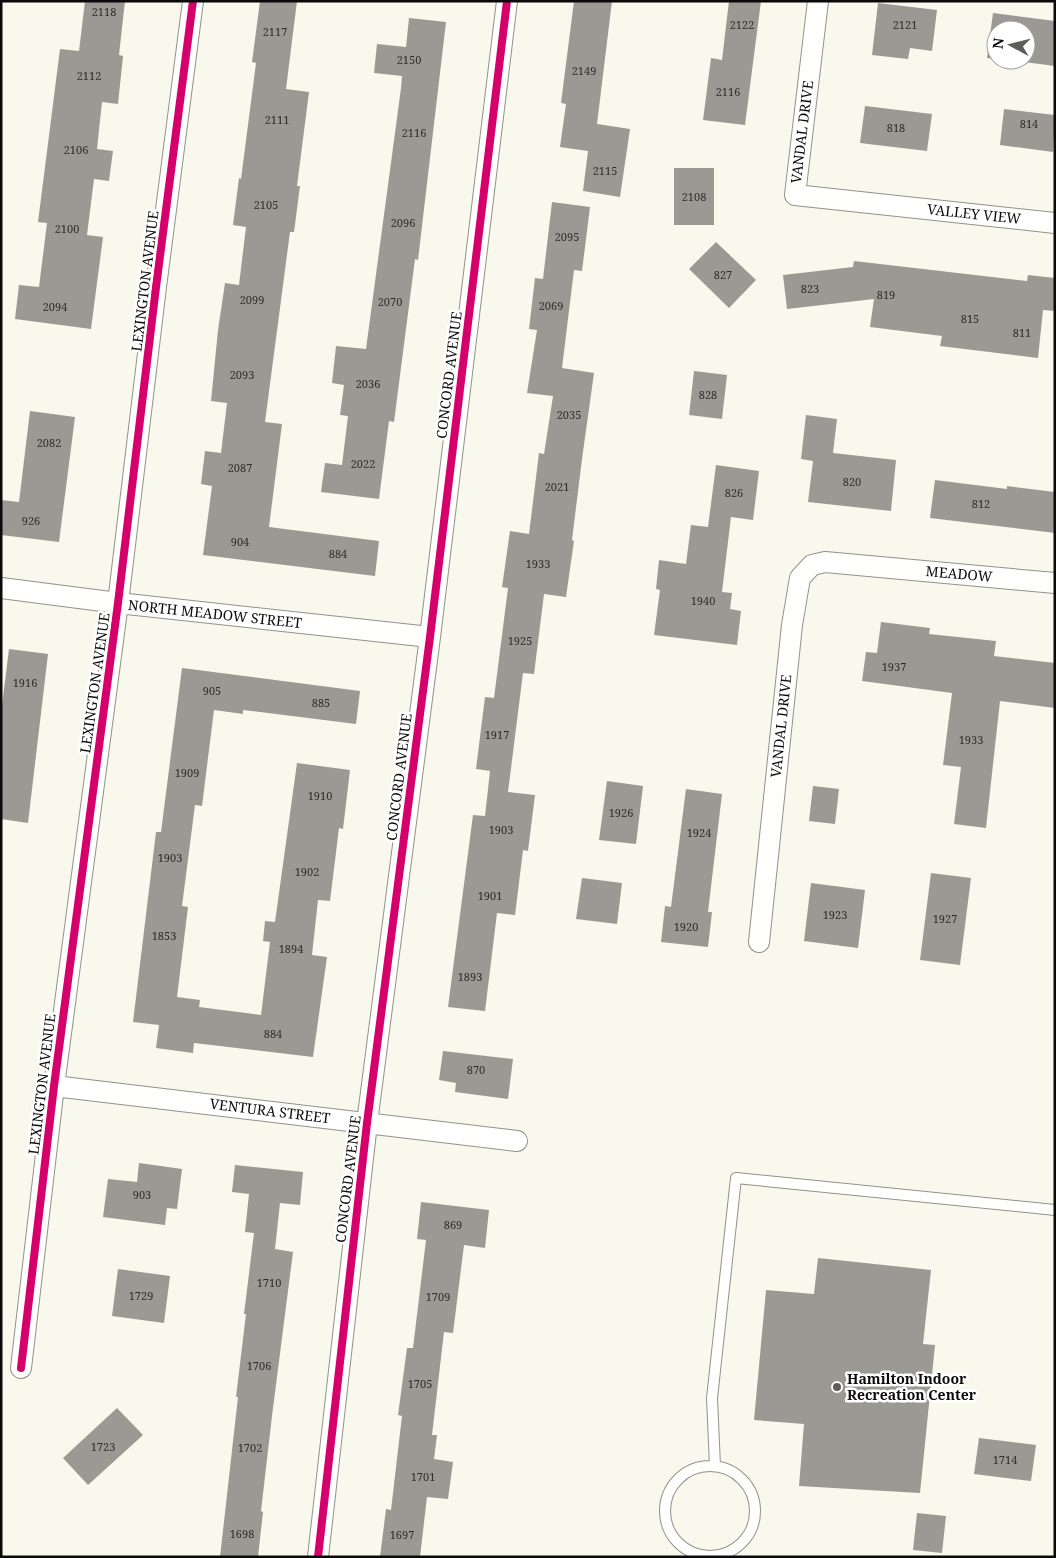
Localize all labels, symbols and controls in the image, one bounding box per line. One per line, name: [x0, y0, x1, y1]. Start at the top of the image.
house number: 2118: [92, 4, 116, 19]
house number: 2122: [730, 17, 754, 32]
house number: 2121: [893, 17, 917, 32]
north arrow: [986, 20, 1036, 70]
house number: 2117: [263, 24, 287, 39]
text: N: [987, 37, 1008, 50]
house number: 2150: [397, 52, 421, 67]
house number: 2149: [572, 63, 596, 78]
house number: 2112: [77, 68, 101, 83]
street label: VANDAL DRIVE: [786, 79, 817, 185]
house number: 2116: [716, 84, 740, 99]
house number: 2111: [265, 112, 289, 127]
house number: 814: [1020, 116, 1038, 131]
house number: 818: [887, 120, 905, 135]
house number: 2116: [402, 125, 426, 140]
house number: 2106: [64, 142, 88, 157]
house number: 2115: [593, 163, 617, 178]
house number: 2108: [682, 189, 706, 204]
house number: 2105: [254, 197, 278, 212]
street label: VALLEY VIEW: [926, 199, 1022, 228]
street label: LEXINGTON AVENUE: [126, 209, 163, 352]
house number: 2096: [391, 215, 415, 230]
house number: 2100: [55, 221, 79, 236]
house number: 2095: [555, 229, 579, 244]
house number: 827: [714, 267, 732, 282]
house number: 823: [801, 281, 819, 296]
house number: 819: [877, 287, 895, 302]
house number: 2099: [240, 292, 264, 307]
house number: 2070: [378, 294, 402, 309]
house number: 2069: [539, 298, 563, 313]
house number: 2094: [43, 299, 67, 314]
street label: CONCORD AVENUE: [431, 310, 466, 440]
house number: 815: [961, 311, 979, 326]
house number: 811: [1013, 325, 1031, 340]
house number: 2093: [230, 367, 254, 382]
house number: 2036: [356, 376, 380, 391]
house number: 828: [699, 387, 717, 402]
house number: 2035: [557, 407, 581, 422]
house number: 2082: [37, 435, 61, 450]
house number: 2022: [351, 456, 375, 471]
house number: 2087: [228, 460, 252, 475]
house number: 820: [843, 474, 861, 489]
house number: 2021: [545, 479, 569, 494]
house number: 826: [725, 485, 743, 500]
house number: 812: [972, 496, 990, 511]
house number: 926: [22, 513, 40, 528]
house number: 904: [231, 534, 249, 549]
house number: 884: [329, 546, 347, 561]
house number: 1933: [526, 556, 550, 571]
street label: MEADOW: [925, 561, 993, 586]
house number: 1940: [691, 593, 715, 608]
street label: NORTH MEADOW STREET: [127, 595, 303, 632]
street label: LEXINGTON AVENUE: [75, 611, 114, 754]
house number: 1925: [508, 633, 532, 648]
house number: 1937: [882, 659, 906, 674]
street label: VANDAL DRIVE: [766, 673, 795, 779]
house number: 1916: [13, 675, 37, 690]
house number: 905: [203, 683, 221, 698]
house number: 885: [312, 695, 330, 710]
street label: CONCORD AVENUE: [381, 712, 416, 842]
house number: 1917: [485, 727, 509, 742]
house number: 1933: [959, 732, 983, 747]
house number: 1909: [175, 765, 199, 780]
house number: 1910: [308, 788, 332, 803]
house number: 1926: [609, 805, 633, 820]
house number: 1903: [489, 822, 513, 837]
house number: 1924: [687, 825, 711, 840]
house number: 1903: [158, 850, 182, 865]
house number: 1902: [295, 864, 319, 879]
house number: 1901: [478, 888, 502, 903]
house number: 1923: [823, 907, 847, 922]
house number: 1927: [933, 911, 957, 926]
house number: 1920: [674, 919, 698, 934]
house number: 1853: [152, 928, 176, 943]
house number: 1894: [279, 941, 303, 956]
house number: 1893: [458, 969, 482, 984]
street label: LEXINGTON AVENUE: [23, 1012, 60, 1155]
house number: 884: [264, 1026, 282, 1041]
house number: 870: [467, 1062, 485, 1077]
street label: VENTURA STREET: [209, 1094, 332, 1127]
street label: CONCORD AVENUE: [330, 1114, 365, 1244]
house number: 903: [133, 1187, 151, 1202]
house number: 869: [444, 1217, 462, 1232]
house number: 1710: [257, 1275, 281, 1290]
house number: 1729: [129, 1288, 153, 1303]
house number: 1709: [426, 1289, 450, 1304]
house number: 1706: [247, 1358, 271, 1373]
place label: Hamilton Indoor Recreation Center: [847, 1369, 977, 1404]
house number: 1705: [408, 1376, 432, 1391]
marker: Hamilton Indoor Recreation Center: [831, 1381, 843, 1393]
house number: 1723: [91, 1439, 115, 1454]
house number: 1702: [238, 1440, 262, 1455]
house number: 1714: [993, 1452, 1017, 1467]
house number: 1701: [411, 1469, 435, 1484]
house number: 1698: [230, 1526, 254, 1541]
house number: 1697: [390, 1527, 414, 1542]

